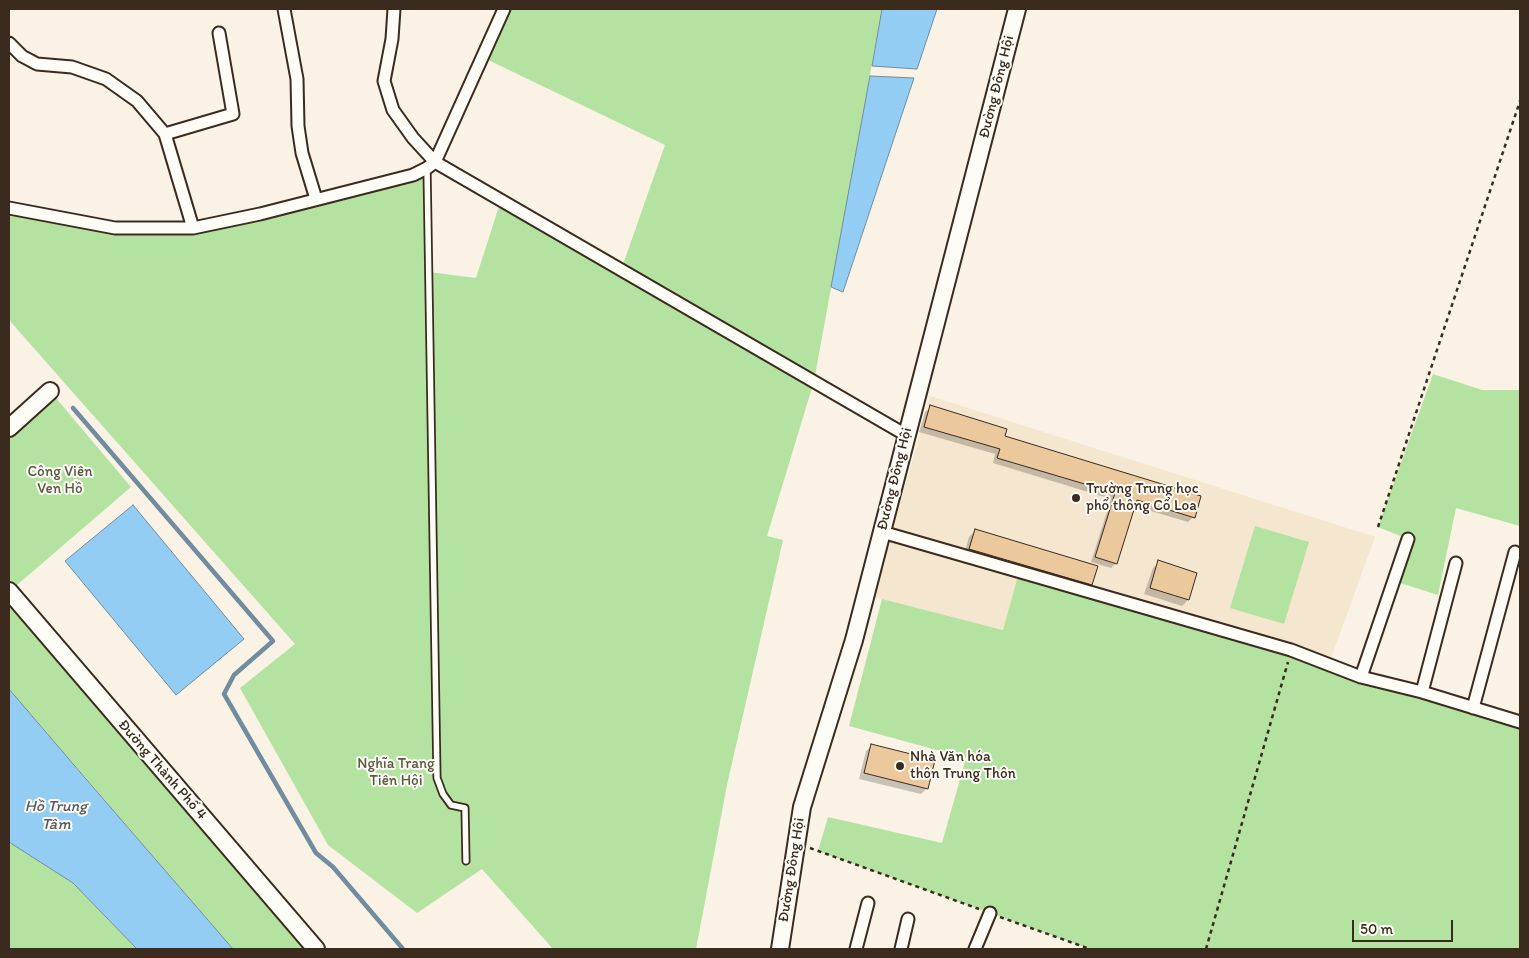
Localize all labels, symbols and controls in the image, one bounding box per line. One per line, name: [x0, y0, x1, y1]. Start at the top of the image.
street label: Đường Đông Hội: [976, 34, 1018, 140]
street label: Đường Đông Hội: [874, 426, 916, 532]
park label: Công Viên Ven Hồ: [27, 463, 93, 498]
place label: Trường Trung học phổ thông Cổ Loa: [1086, 480, 1199, 515]
marker: Trường Trung học phổ thông Cổ Loa: [1070, 492, 1082, 504]
street label: Đường Thành Phố 4: [114, 716, 210, 824]
place label: Nhà Văn hóa thôn Trung Thôn: [910, 748, 1016, 783]
park label: Nghĩa Trang Tiên Hội: [357, 755, 435, 790]
marker: Nhà Văn hóa thôn Trung Thôn: [894, 760, 906, 772]
water label: Hồ Trung Tâm: [25, 797, 87, 835]
street label: Đường Đông Hội: [775, 817, 809, 923]
scale bar: [1354, 910, 1455, 942]
text: 50 m: [1360, 920, 1393, 938]

